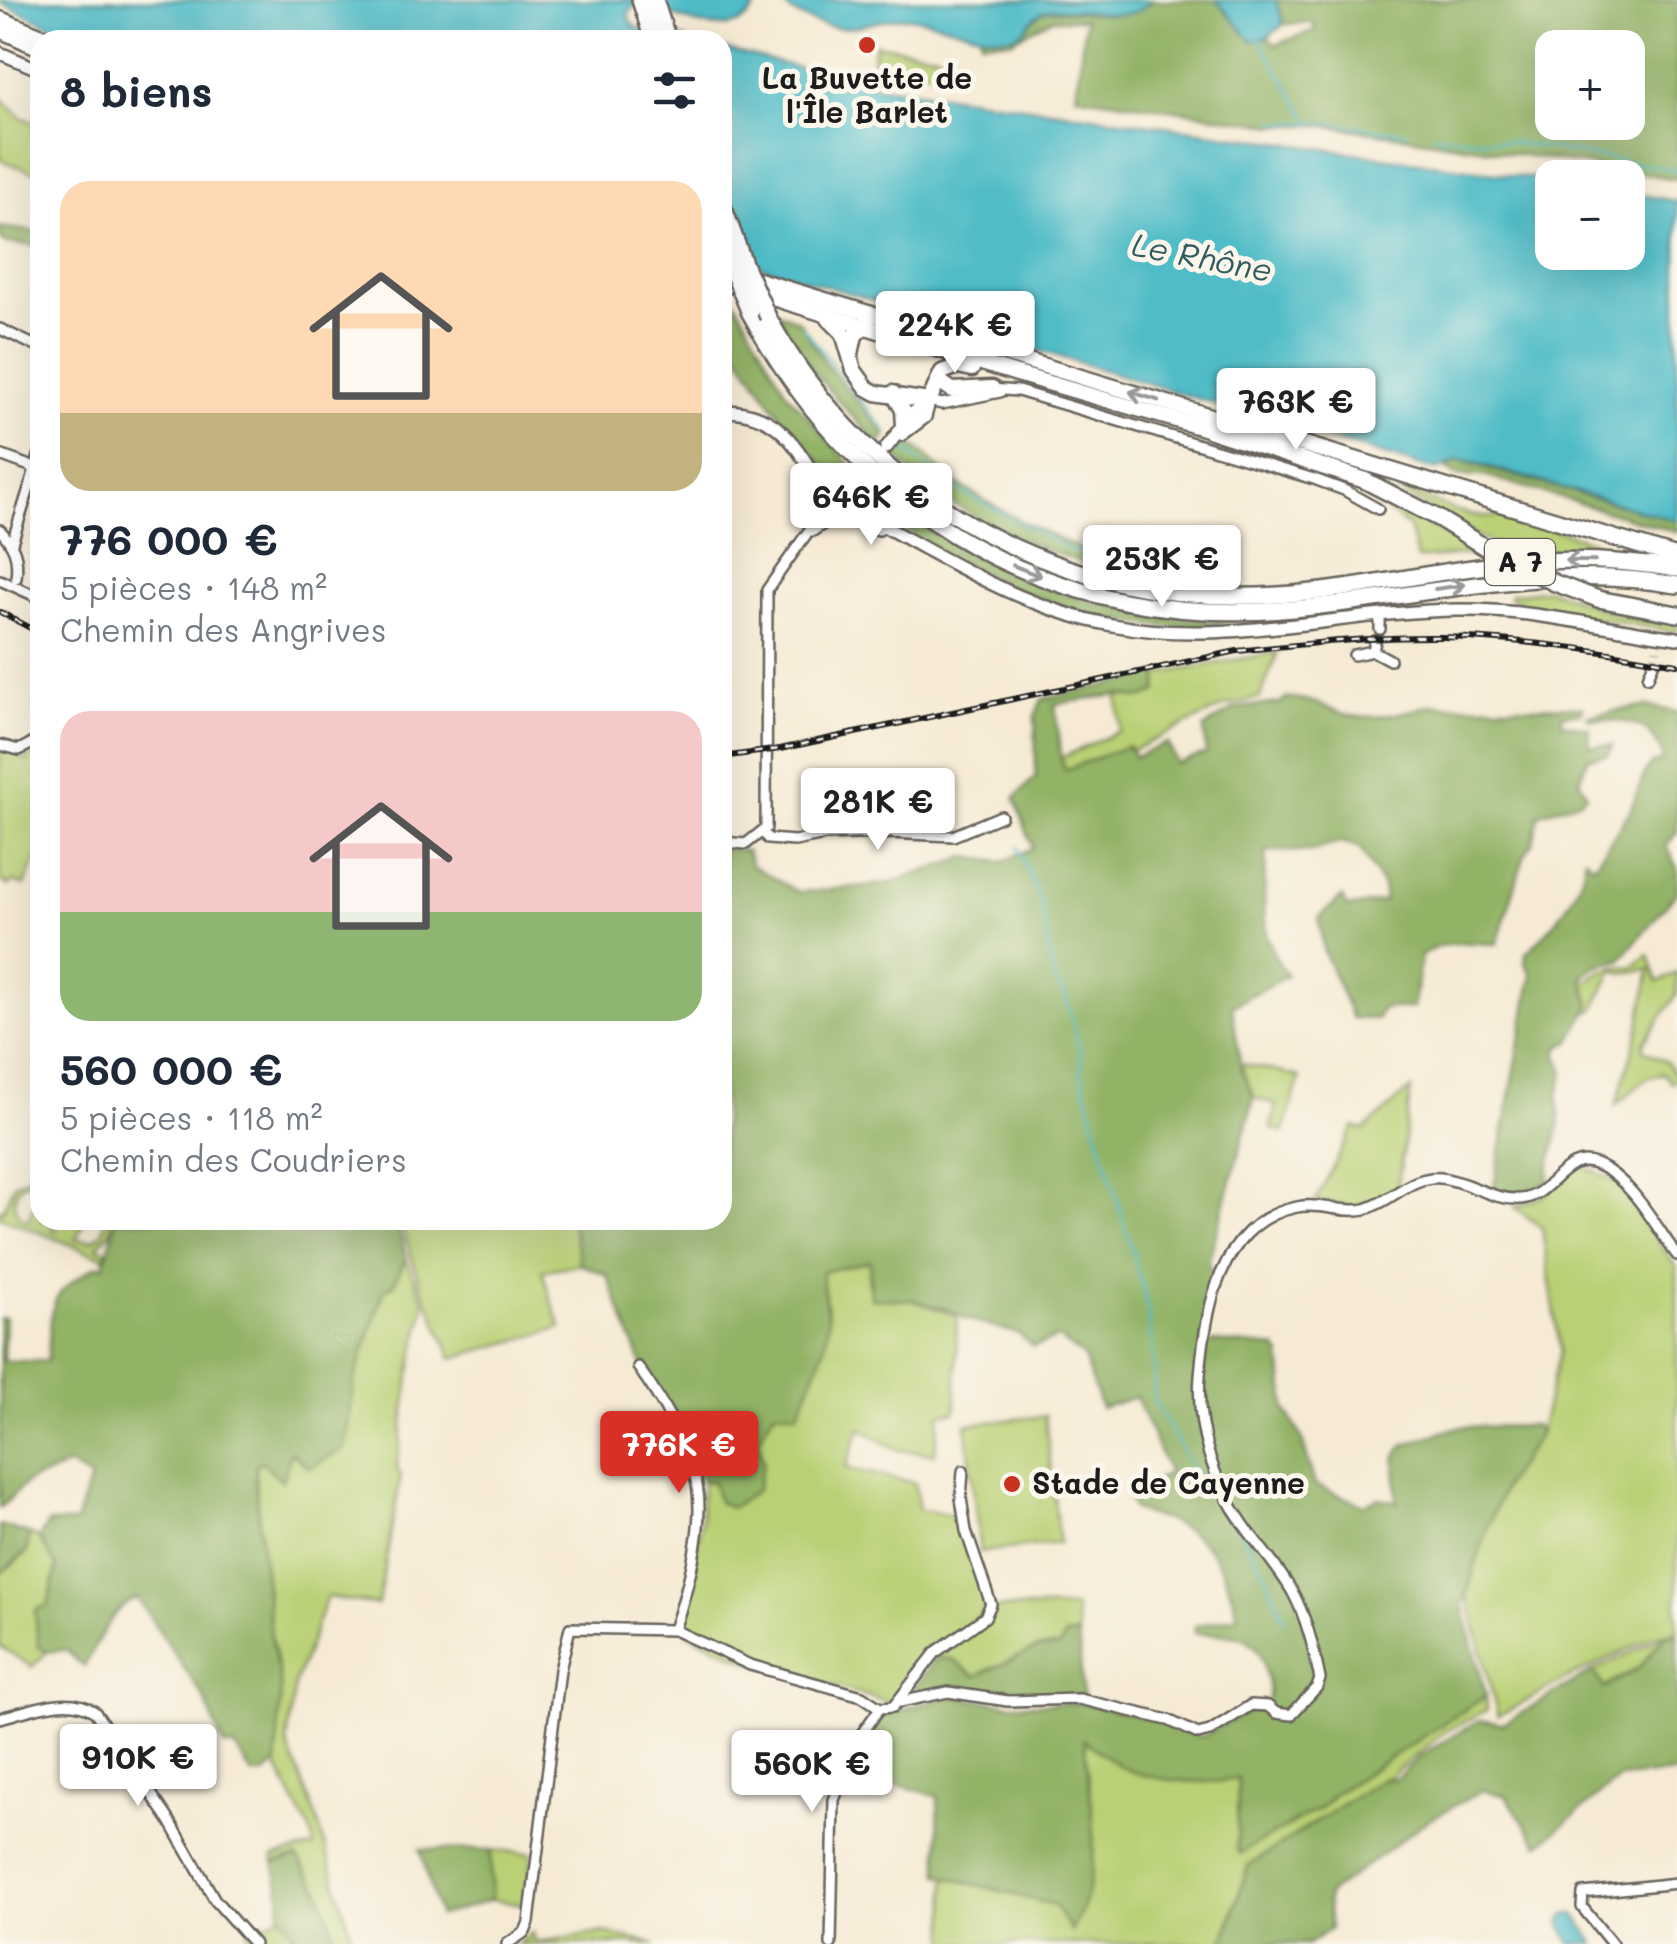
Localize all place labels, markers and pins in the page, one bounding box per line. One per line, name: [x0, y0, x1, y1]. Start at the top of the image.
marker: La Buvette de l'Île Barlet: [856, 34, 878, 56]
place label: La Buvette de l'Île Barlet: [762, 57, 972, 131]
pin: 224K €: [874, 291, 1036, 376]
pin: 763K €: [1215, 368, 1377, 453]
pin: 646K €: [790, 463, 952, 548]
pin: 253K €: [1081, 525, 1243, 610]
pin: 281K €: [797, 768, 959, 853]
pin: 776K €: [598, 1411, 760, 1496]
place label: Stade de Cayenne: [1032, 1462, 1305, 1502]
marker: Stade de Cayenne: [1001, 1473, 1023, 1495]
pin: 910K €: [57, 1724, 219, 1809]
pin: 560K €: [731, 1730, 893, 1815]

